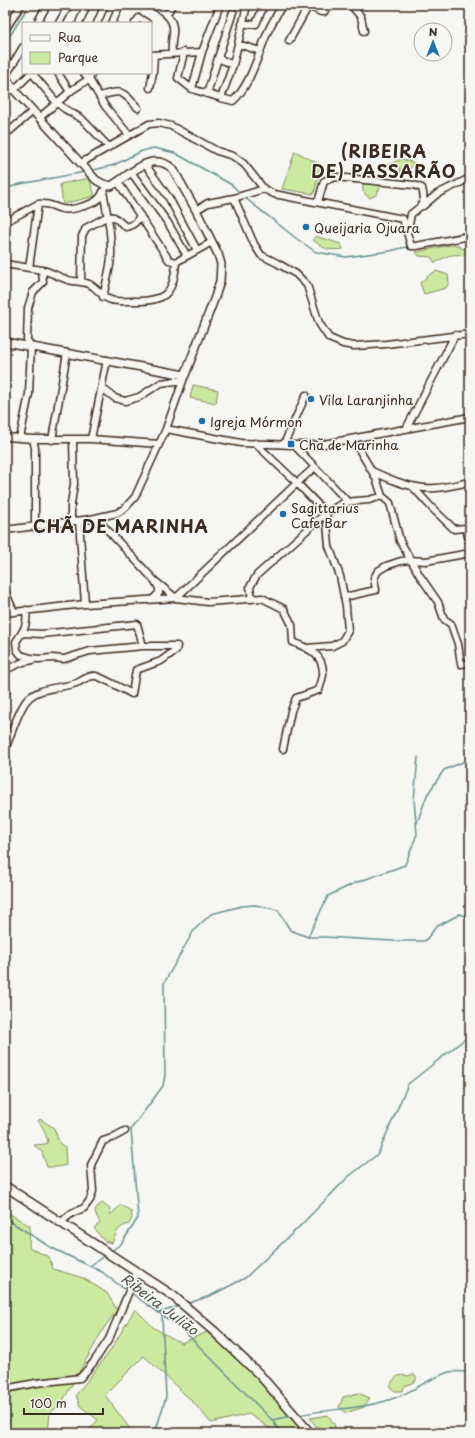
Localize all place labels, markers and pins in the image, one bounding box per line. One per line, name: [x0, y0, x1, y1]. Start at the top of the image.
place label: Queijaria Ojuara: [314, 218, 421, 237]
marker: Queijaria Ojuara: [301, 222, 311, 232]
place label: Vila Laranjinha: [319, 390, 414, 409]
marker: Vila Laranjinha: [306, 394, 316, 404]
place label: Igreja Mórmon: [210, 412, 302, 431]
marker: Igreja Mórmon: [197, 416, 207, 426]
place label: Chã de Marinha: [299, 435, 399, 454]
marker: Chã de Marinha: [286, 439, 296, 449]
place label: Sagittarius Cafe Bar: [291, 498, 359, 532]
marker: Sagittarius Cafe Bar: [278, 509, 288, 519]

